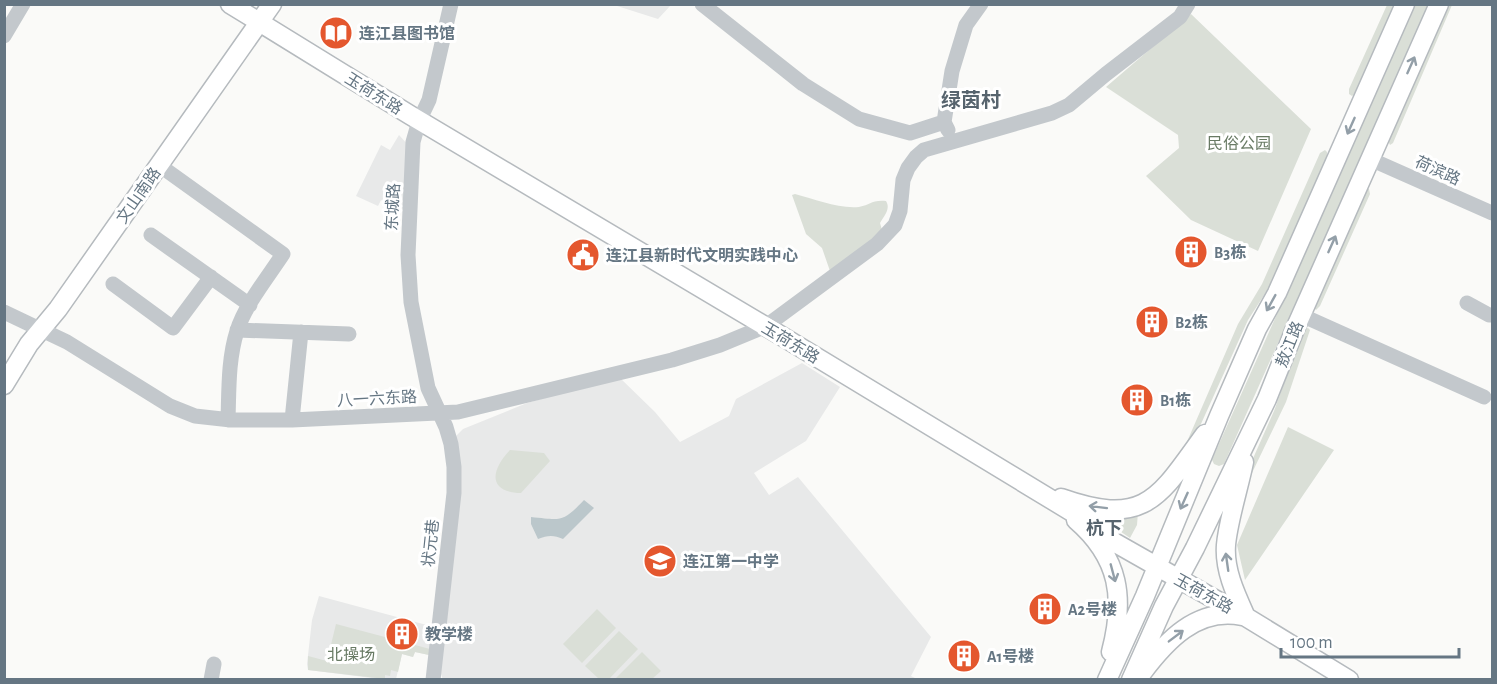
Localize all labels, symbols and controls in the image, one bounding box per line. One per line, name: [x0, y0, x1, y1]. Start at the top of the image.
library icon: 连江县图书馆: [318, 15, 354, 51]
place label: 连江县图书馆: [358, 25, 455, 42]
one-way arrow: [1406, 57, 1418, 75]
street label: 玉荷东路: [342, 69, 405, 118]
district label: 绿茵村: [941, 89, 1001, 111]
one-way arrow: [1344, 116, 1356, 134]
park label: 民俗公园: [1207, 135, 1271, 152]
street label: 荷滨路: [1412, 153, 1463, 188]
street label: 文山南路: [113, 164, 164, 226]
street label: 东城路: [383, 183, 402, 231]
building icon: B3栋: [1173, 234, 1209, 270]
one-way arrow: [1327, 235, 1339, 253]
public building icon: 连江县新时代文明实践中心: [565, 237, 601, 273]
place label: B3栋: [1214, 243, 1246, 261]
place label: 连江县新时代文明实践中心: [605, 246, 798, 264]
one-way arrow: [1265, 294, 1276, 312]
building icon: B2栋: [1134, 304, 1170, 340]
place label: B2栋: [1175, 313, 1208, 331]
street label: 玉荷东路: [759, 319, 823, 366]
street label: 敖江路: [1273, 319, 1306, 370]
building icon: B1栋: [1119, 382, 1155, 418]
street label: 八一六东路: [337, 388, 417, 409]
place label: B1栋: [1160, 391, 1191, 409]
one-way arrow: [1177, 492, 1188, 510]
one-way arrow: [1089, 501, 1109, 512]
street label: 状元巷: [420, 518, 441, 568]
district label: 杭下: [1086, 518, 1122, 538]
school or university icon: 连江第一中学: [642, 543, 678, 579]
place label: 连江第一中学: [682, 553, 779, 570]
one-way arrow: [1222, 553, 1233, 572]
one-way arrow: [1108, 563, 1119, 582]
street label: 玉荷东路: [1172, 570, 1236, 616]
building icon: A2号楼: [1027, 591, 1063, 627]
place label: A2号楼: [1068, 601, 1117, 618]
building icon: 教学楼: [384, 616, 420, 652]
scale bar: [1281, 621, 1460, 659]
place label: 教学楼: [425, 626, 473, 643]
one-way arrow: [1167, 630, 1183, 642]
text: 100 m: [1290, 634, 1333, 652]
building icon: A1号楼: [946, 638, 982, 674]
park label: 北操场: [327, 646, 375, 663]
place label: A1号楼: [987, 648, 1034, 665]

